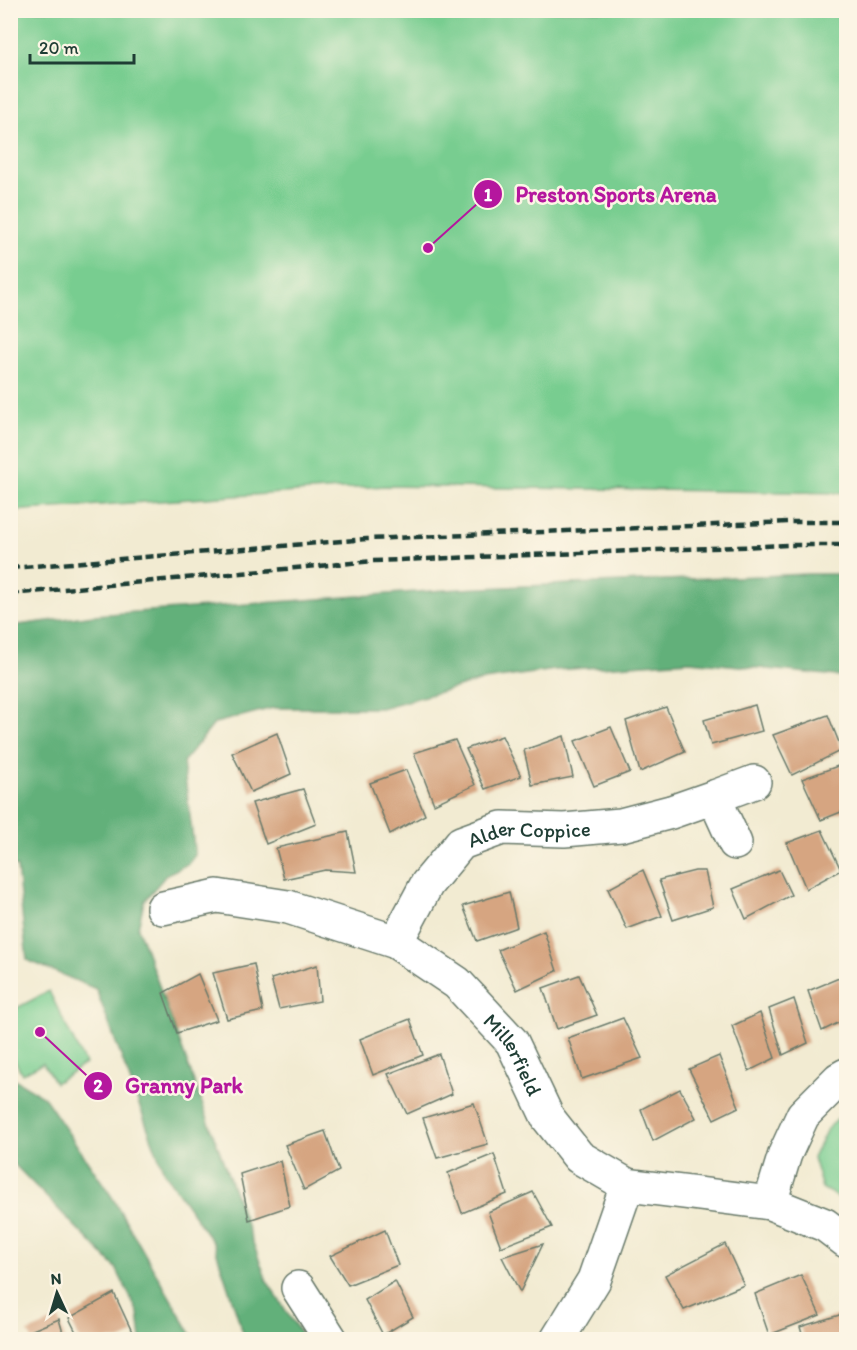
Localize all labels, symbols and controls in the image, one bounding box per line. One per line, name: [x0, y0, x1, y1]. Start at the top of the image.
scale bar: [30, 27, 134, 65]
text: 20 m: [39, 37, 79, 59]
callout: Preston Sports Arena: [473, 174, 728, 214]
text: Preston Sports Arena: [515, 181, 717, 208]
text: 1: [484, 184, 493, 206]
street label: Alder Coppice: [464, 815, 592, 852]
street label: Millerfield: [479, 1008, 548, 1099]
callout: Granny Park: [83, 1066, 255, 1106]
text: Granny Park: [125, 1072, 244, 1099]
text: 2: [93, 1075, 103, 1097]
north arrow: [27, 1263, 87, 1323]
text: N: [50, 1269, 62, 1288]

